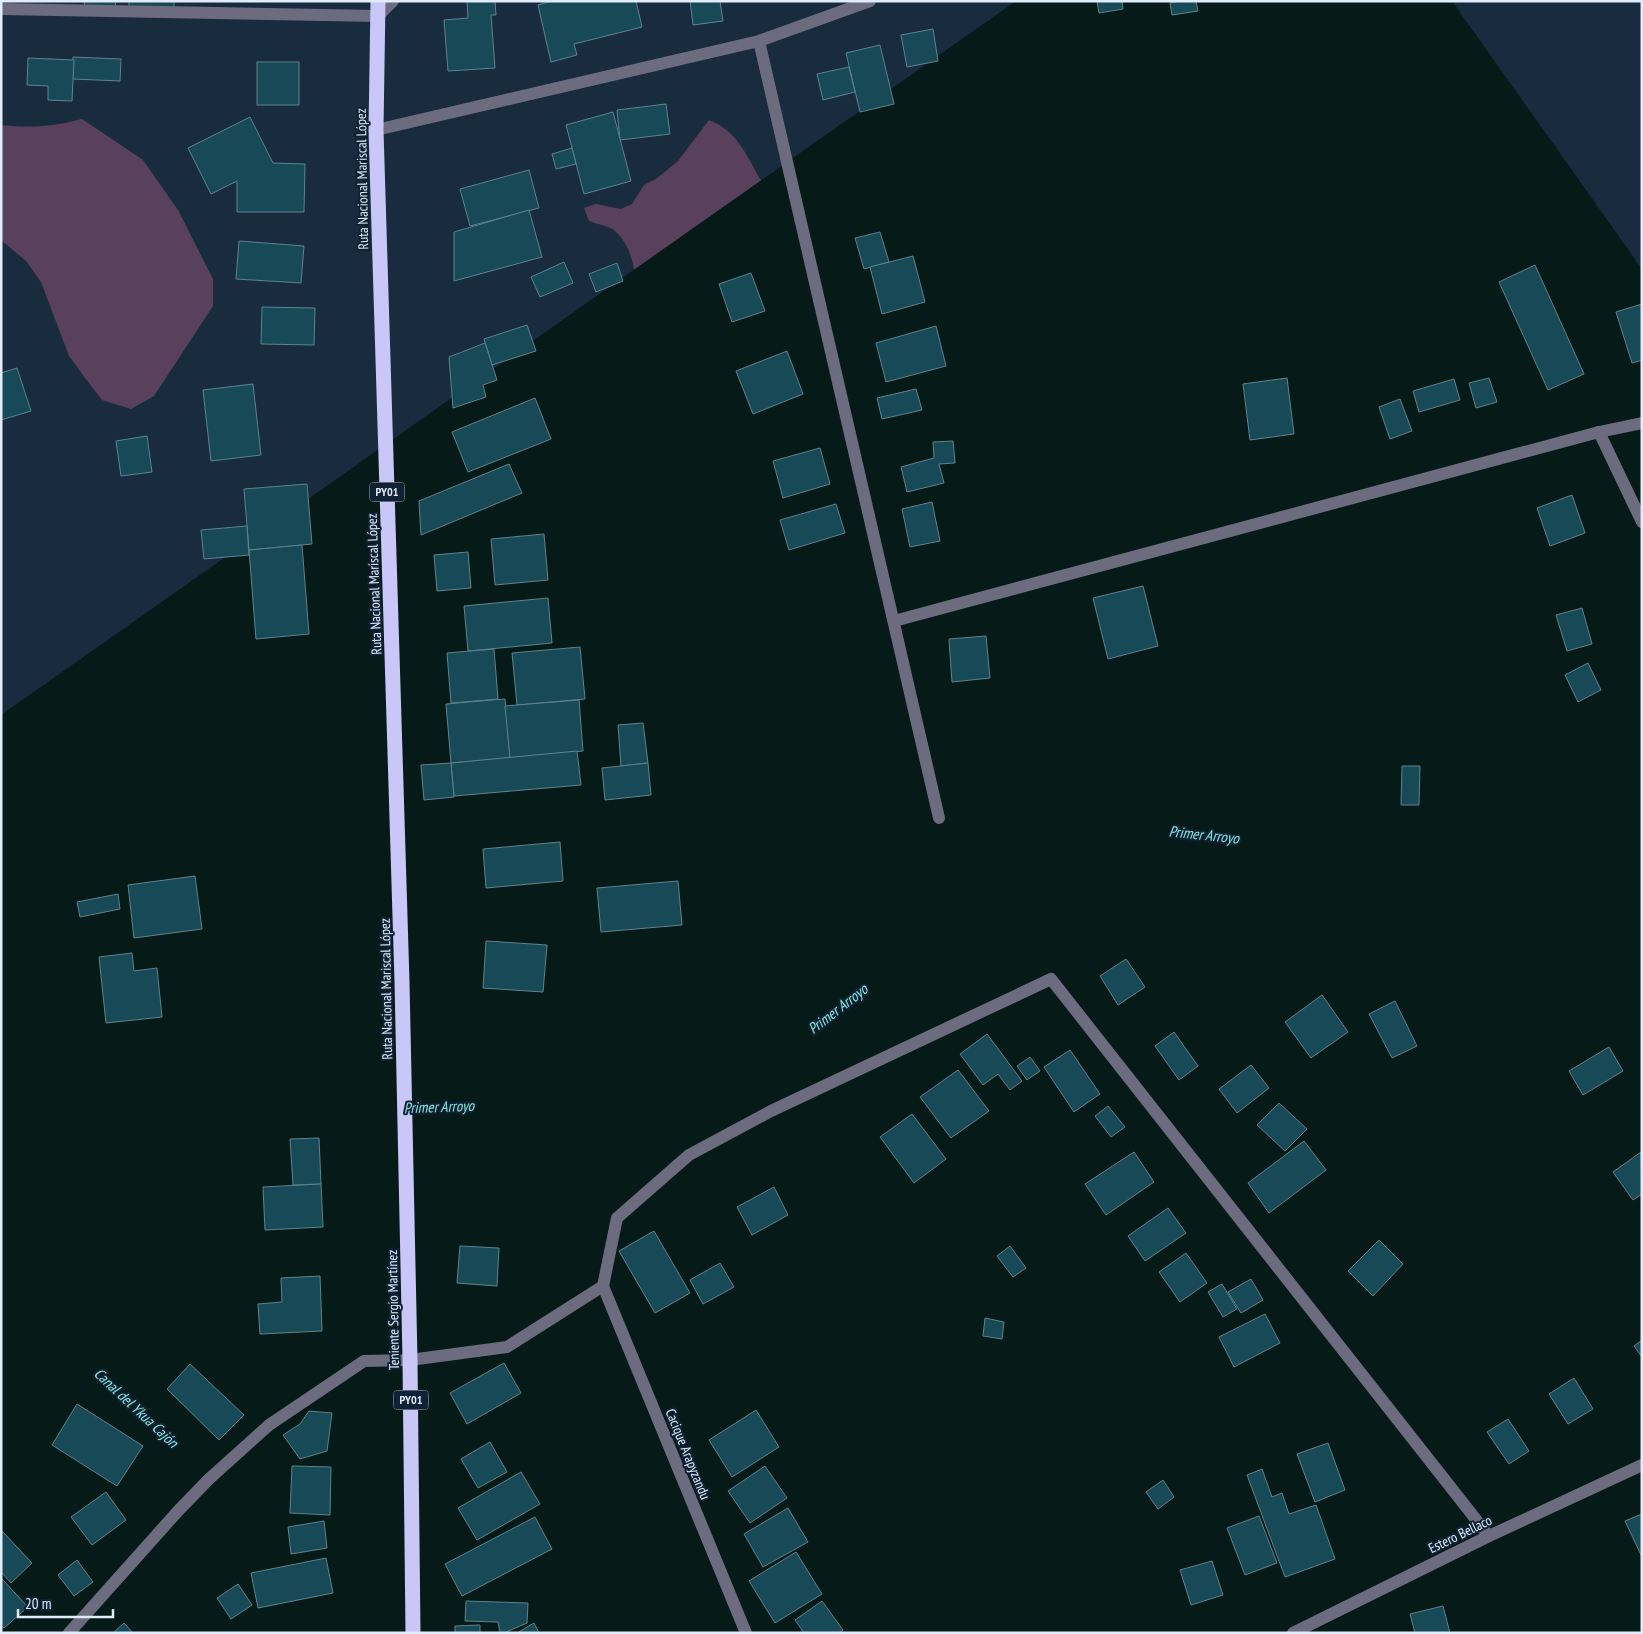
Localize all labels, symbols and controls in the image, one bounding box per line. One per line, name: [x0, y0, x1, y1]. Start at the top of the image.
street label: Ruta Nacional Mariscal López: [352, 108, 372, 250]
road number: PY01: [370, 482, 404, 502]
street label: Ruta Nacional Mariscal López: [363, 513, 385, 655]
water label: Primer Arroyo: [1168, 821, 1242, 848]
street label: Ruta Nacional Mariscal López: [376, 918, 396, 1060]
water label: Primer Arroyo: [804, 979, 872, 1038]
water label: Primer Arroyo: [404, 1096, 476, 1117]
street label: Teniente Sergio Martínez: [383, 1250, 403, 1370]
water label: Canal del Ykua Cajón: [90, 1364, 183, 1452]
road number: PY01: [394, 1390, 428, 1410]
street label: Cacique Arapyzandu: [662, 1406, 714, 1502]
street label: Estero Bellaco: [1425, 1511, 1495, 1557]
scale bar: [18, 1586, 112, 1618]
text: 20 m: [25, 1594, 51, 1613]

